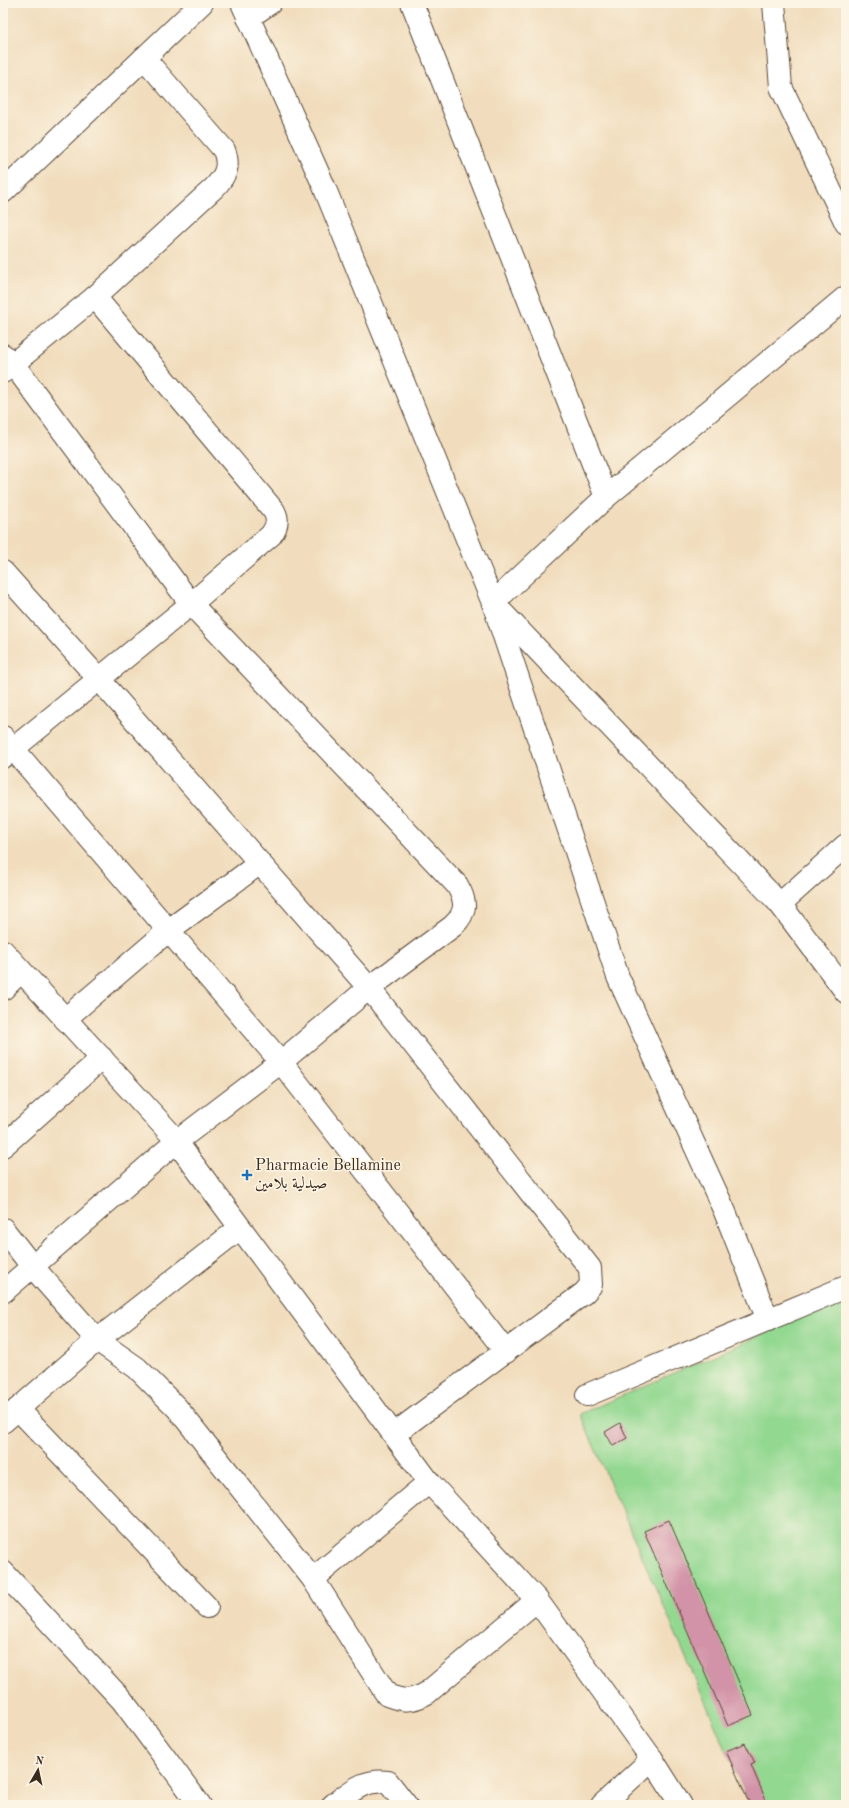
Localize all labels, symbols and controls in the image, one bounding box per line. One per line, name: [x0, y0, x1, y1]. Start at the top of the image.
place label: Pharmacie Bellamine صيدلية بلامين: [255, 1158, 401, 1192]
marker: Pharmacie Bellamine صيدلية بلامين: [242, 1170, 252, 1180]
north arrow: [18, 1750, 58, 1790]
text: N: [34, 1756, 45, 1768]

